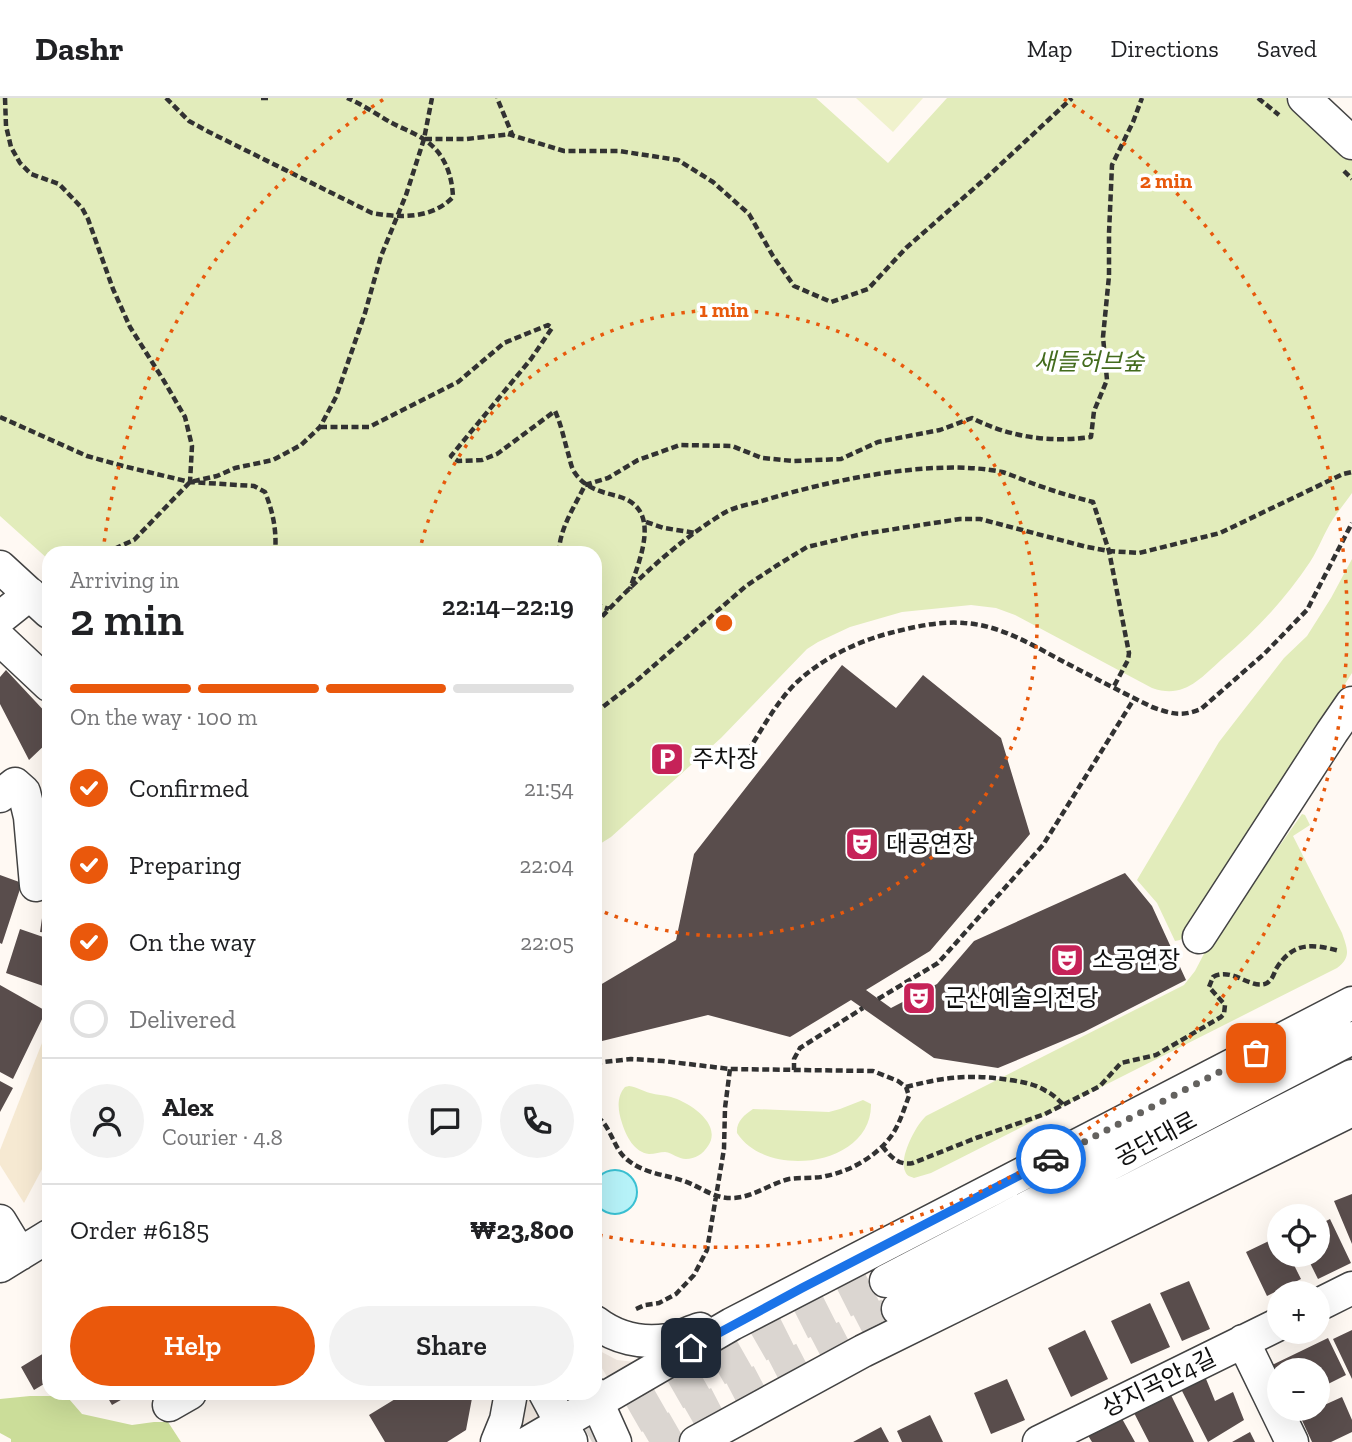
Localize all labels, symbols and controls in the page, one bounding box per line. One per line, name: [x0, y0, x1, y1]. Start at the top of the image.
text: Dashr: [35, 29, 124, 68]
text: Map: [1027, 34, 1073, 63]
text: Directions: [1111, 34, 1219, 63]
text: Saved: [1257, 34, 1317, 63]
text: 2 min: [1140, 168, 1193, 193]
text: 1 min: [699, 297, 749, 322]
park label: 새들허브숲: [1034, 347, 1146, 376]
text: Arriving in: [70, 566, 179, 594]
text: 22:14–22:19: [442, 590, 574, 622]
text: 2 min: [70, 592, 184, 647]
centre of rings: [712, 611, 736, 635]
text: On the way · 100 m: [70, 703, 257, 731]
parking icon: 주차장: [648, 740, 686, 778]
place label: 주차장: [692, 744, 758, 773]
icon: check: [70, 769, 108, 807]
text: Confirmed: [129, 772, 249, 804]
text: 21:54: [524, 774, 574, 802]
theatre icon: 대공연장: [843, 825, 881, 863]
place label: 대공연장: [886, 829, 974, 858]
icon: check: [70, 846, 108, 884]
text: Preparing: [129, 849, 241, 881]
text: 22:04: [520, 851, 574, 879]
icon: check: [70, 923, 108, 961]
text: On the way: [129, 926, 256, 958]
text: 22:05: [520, 928, 574, 956]
theatre icon: 소공연장: [1048, 941, 1086, 979]
place label: 소공연장: [1092, 945, 1180, 974]
theatre icon: 군산예술의전당: [900, 979, 938, 1017]
place label: 군산예술의전당: [944, 983, 1099, 1012]
text: Delivered: [129, 1003, 236, 1035]
pin: [1226, 1023, 1286, 1083]
icon: bag: [1237, 1034, 1275, 1072]
button: person: [70, 1084, 144, 1158]
button: chat: [408, 1084, 482, 1158]
button: phone: [500, 1084, 574, 1158]
text: Alex: [162, 1091, 214, 1123]
street label: 공단대로: [1110, 1105, 1202, 1172]
text: Courier · 4.8: [162, 1123, 283, 1151]
courier: [1016, 1124, 1086, 1194]
icon: car: [1032, 1140, 1070, 1178]
map controls: [1267, 1204, 1330, 1421]
button: locate: [1267, 1204, 1330, 1267]
text: Order #6185: [70, 1214, 209, 1246]
text: ₩23,800: [470, 1214, 574, 1246]
button: +: [1267, 1281, 1330, 1344]
button: Help: [70, 1306, 315, 1386]
button: Share: [329, 1306, 574, 1386]
pin: [661, 1318, 721, 1378]
icon: home: [672, 1329, 710, 1367]
street label: 상지곡안4길: [1097, 1342, 1221, 1423]
button: −: [1267, 1358, 1330, 1421]

